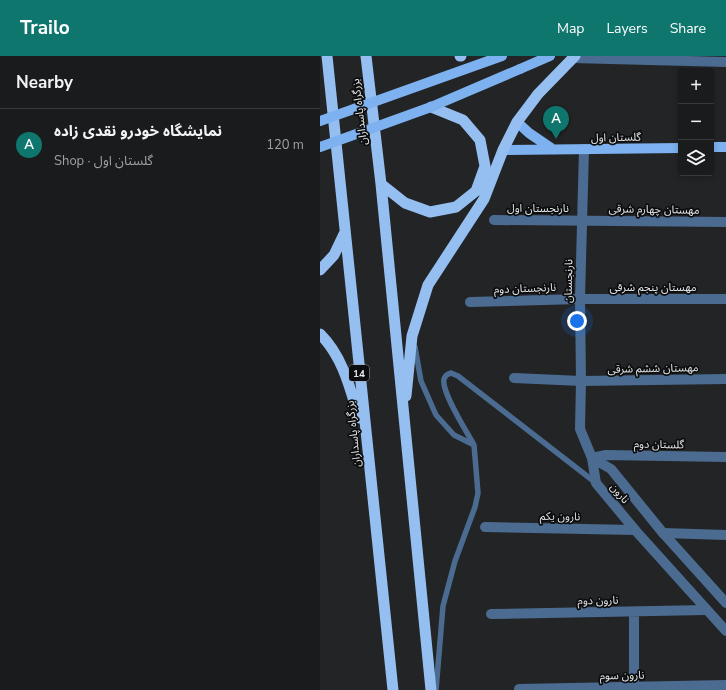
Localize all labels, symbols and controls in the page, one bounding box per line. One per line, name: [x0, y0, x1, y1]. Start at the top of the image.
text: Trailo: [20, 15, 70, 41]
text: Map: [557, 19, 584, 38]
text: Layers: [606, 19, 648, 38]
text: Share: [670, 19, 706, 38]
map controls: [678, 68, 714, 176]
button: +: [678, 68, 714, 104]
text: Nearby: [16, 71, 73, 94]
street label: بزرگراه پاسداران: [348, 78, 371, 146]
button: −: [678, 104, 714, 140]
pin: A: [543, 106, 569, 139]
text: نمایشگاه خودرو نقدی زاده: [54, 121, 222, 141]
street label: گلستان اول: [591, 130, 642, 145]
text: A: [24, 136, 34, 154]
text: 120 m: [266, 136, 304, 154]
button: layers: [678, 140, 714, 176]
text: Shop · گلستان اول: [54, 152, 153, 170]
street label: نارنجستان اول: [507, 201, 569, 216]
street label: مهستان چهارم شرقی: [608, 201, 700, 218]
street label: نارنجستان: [561, 259, 576, 303]
street label: نارنجستان دوم: [494, 280, 556, 297]
street label: مهستان پنجم شرقی: [609, 280, 697, 296]
your location: [567, 311, 587, 331]
street label: مهستان ششم شرقی: [607, 360, 699, 378]
road number: 14: [349, 365, 369, 381]
street label: بزرگراه پاسداران: [343, 400, 365, 468]
street label: گلستان دوم: [634, 437, 685, 452]
street label: نارون: [607, 480, 633, 507]
street label: نارون یکم: [540, 509, 580, 525]
street label: نارون دوم: [577, 593, 619, 608]
street label: نارون سوم: [600, 668, 644, 683]

